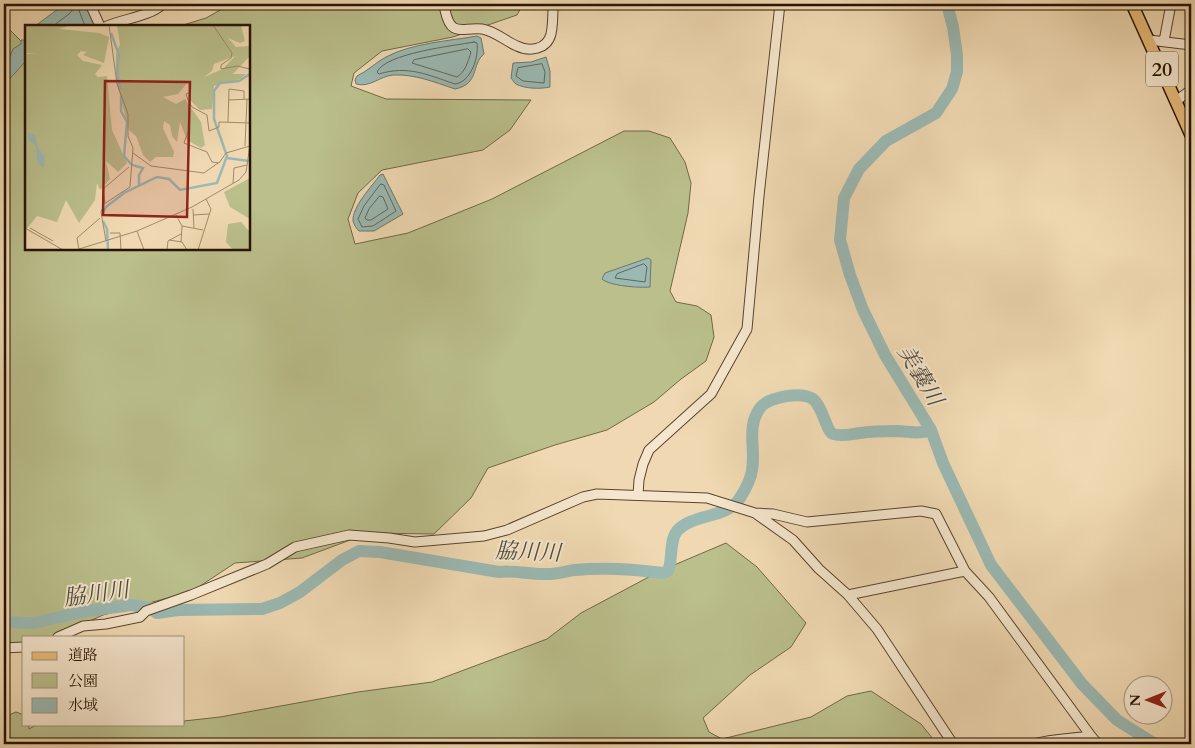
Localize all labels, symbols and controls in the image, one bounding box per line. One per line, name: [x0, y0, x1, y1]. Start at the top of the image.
inset map: [25, 25, 250, 250]
road number: 20: [1146, 52, 1178, 86]
water label: 美嚢川: [890, 339, 951, 413]
water label: 脇川川: [494, 536, 563, 568]
water label: 脇川川: [61, 574, 133, 613]
legend: [22, 636, 185, 726]
text: 道路: [68, 645, 98, 665]
text: 公園: [68, 671, 98, 691]
north arrow: [1122, 676, 1172, 726]
text: N: [1126, 694, 1145, 706]
text: 水域: [68, 695, 98, 715]

